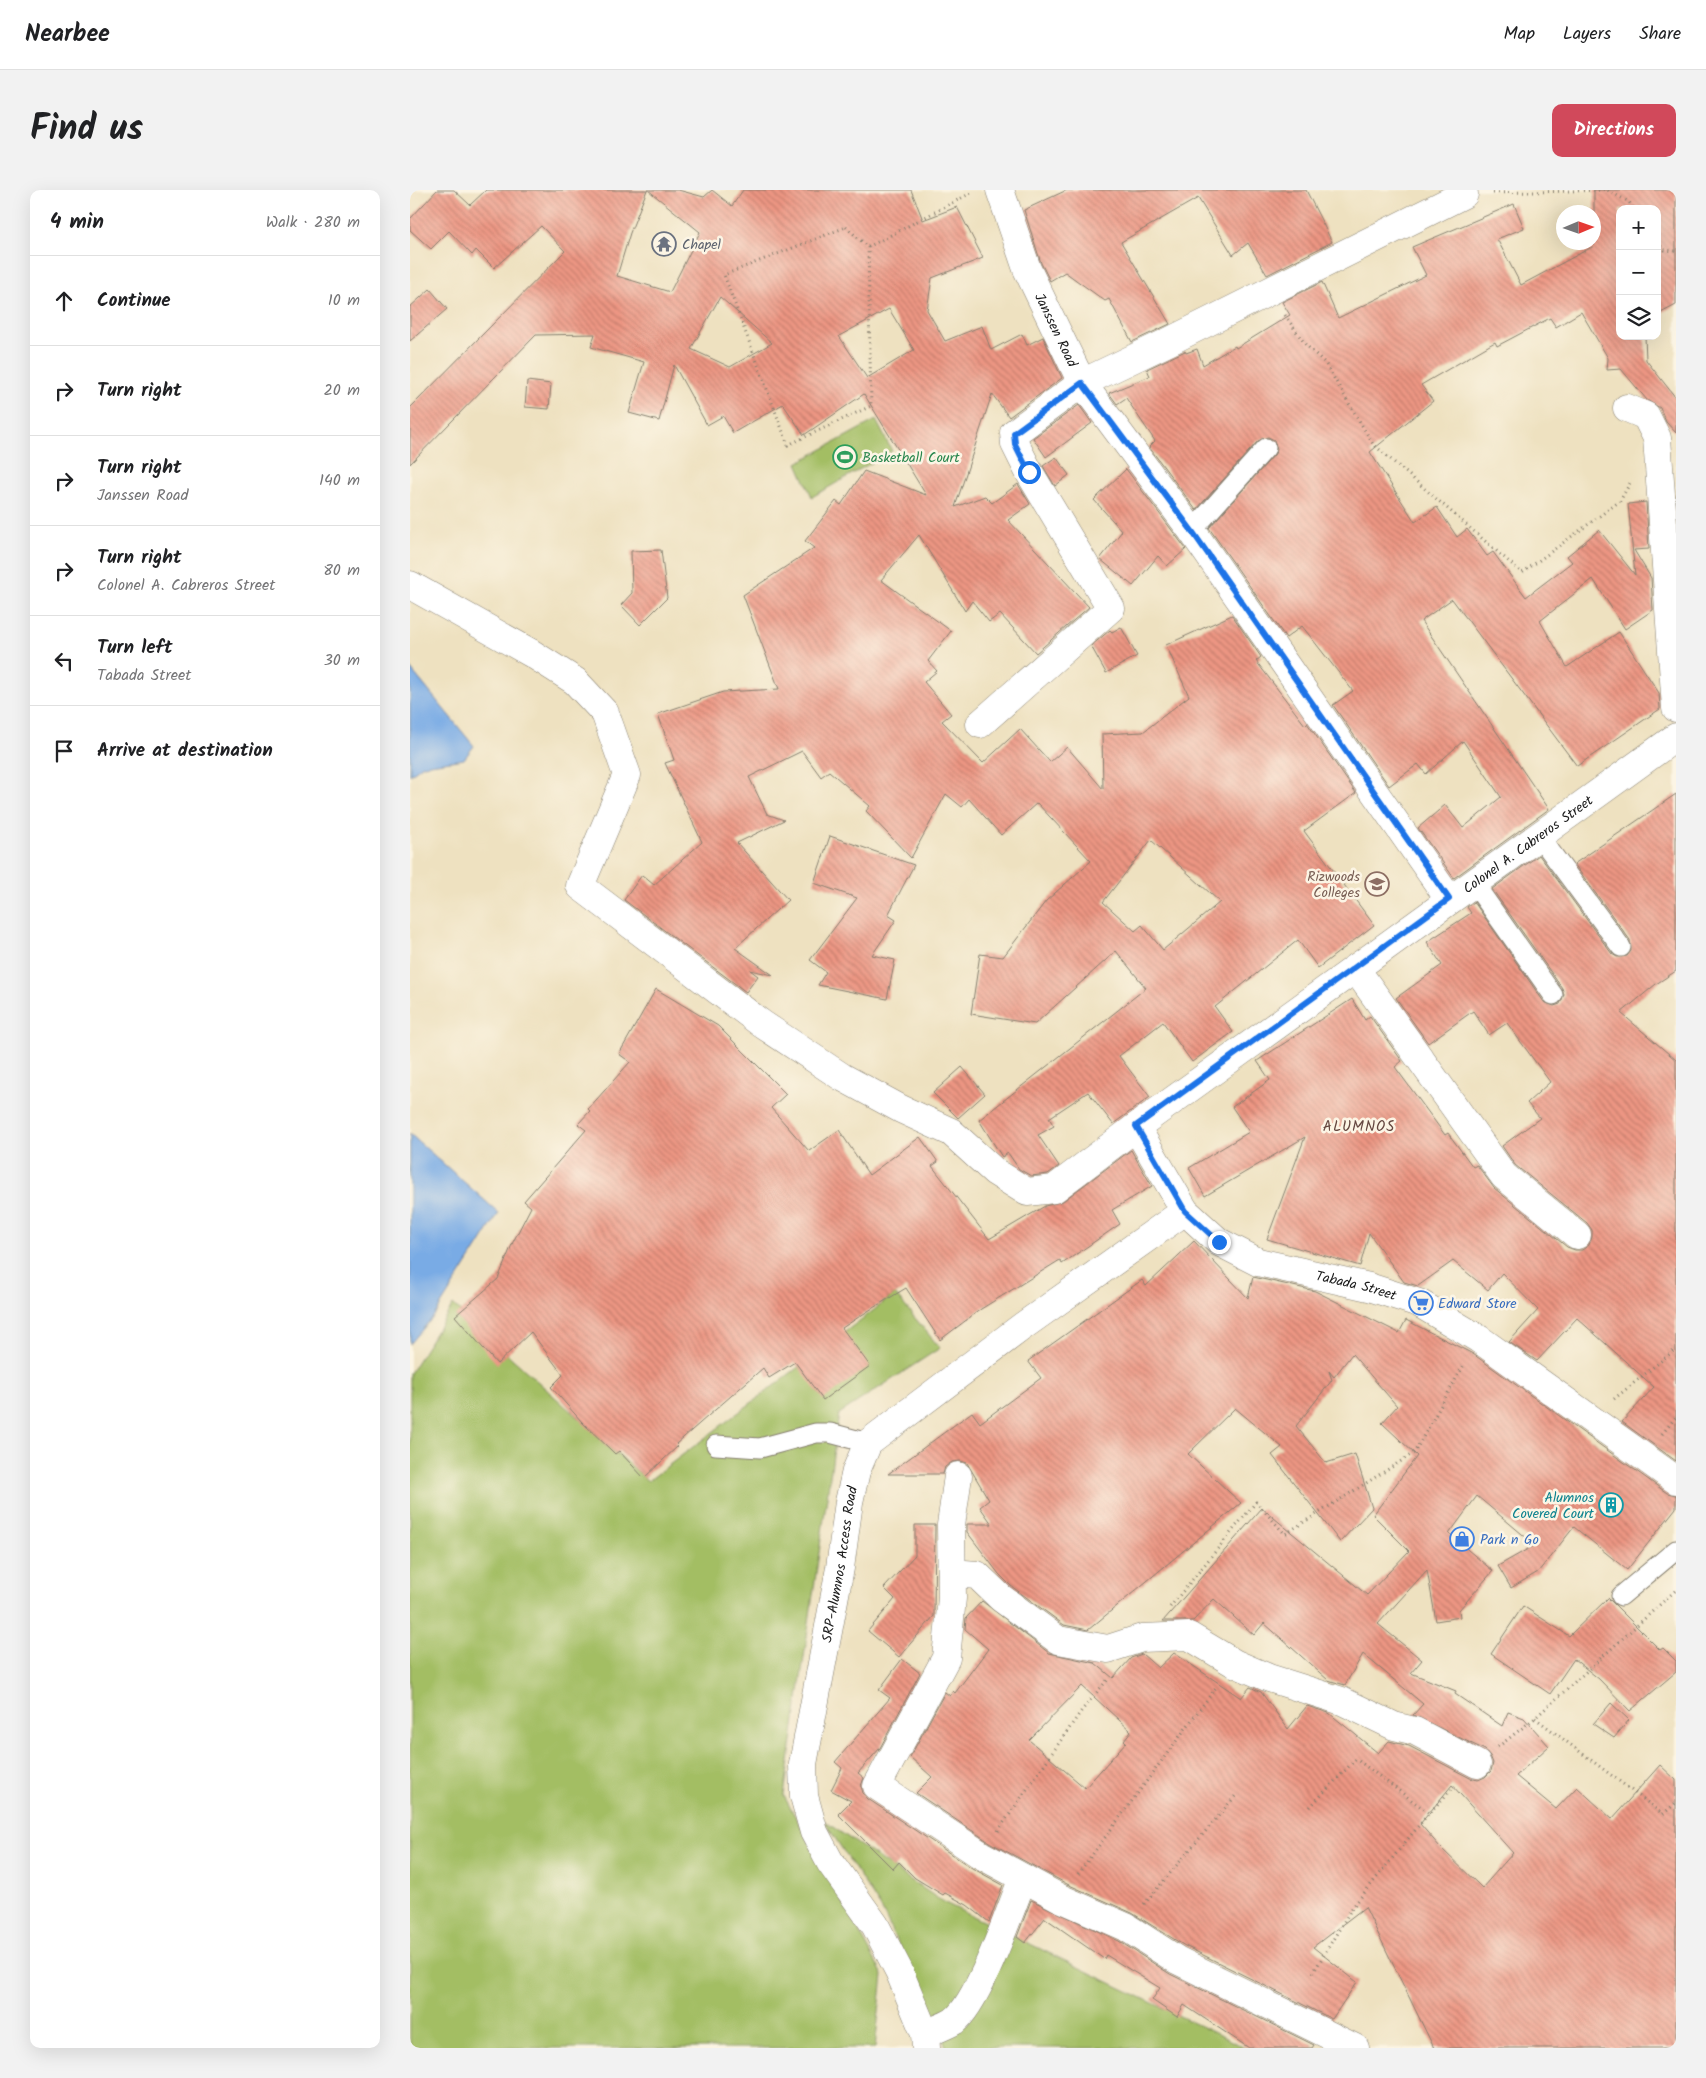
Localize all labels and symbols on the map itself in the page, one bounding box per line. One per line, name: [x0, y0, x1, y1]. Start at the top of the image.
north arrow: [1556, 205, 1601, 250]
temple icon: Chapel: [651, 231, 677, 257]
place label: Chapel: [682, 234, 721, 256]
street label: Janssen Road: [1028, 289, 1083, 372]
sports icon: Basketball Court: [832, 444, 858, 470]
place label: Basketball Court: [862, 447, 960, 469]
route start: [1018, 461, 1041, 484]
street label: Colonel A. Cabreros Street: [1459, 790, 1599, 900]
place label: Rizwoods Colleges: [1307, 866, 1360, 904]
school or university icon: Rizwoods Colleges: [1364, 871, 1390, 897]
district label: ALUMNOS: [1323, 1115, 1395, 1139]
route end: [1208, 1231, 1231, 1254]
street label: Tabada Street: [1313, 1265, 1400, 1307]
supermarket icon: Edward Store: [1408, 1290, 1434, 1316]
place label: Edward Store: [1438, 1293, 1517, 1315]
street label: SRP-Alumnos Access Road: [816, 1483, 864, 1644]
place label: Alumnos Covered Court: [1512, 1487, 1595, 1525]
building icon: Alumnos Covered Court: [1598, 1492, 1624, 1518]
shop icon: Park n Go: [1449, 1526, 1475, 1552]
place label: Park n Go: [1480, 1529, 1539, 1551]

